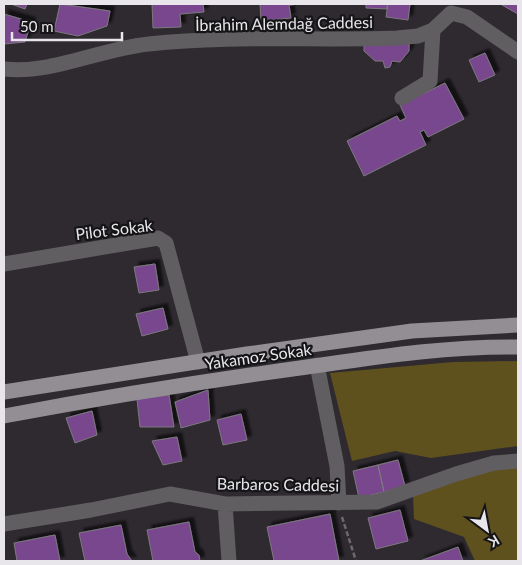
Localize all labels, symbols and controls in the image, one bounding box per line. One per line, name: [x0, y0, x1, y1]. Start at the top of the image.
scale bar: [12, 10, 122, 42]
street label: İbrahim Alemdağ Caddesi: [195, 12, 373, 34]
text: 50 m: [20, 17, 54, 35]
street label: Pilot Sokak: [74, 215, 155, 243]
street label: Yakamoz Sokak: [203, 339, 313, 373]
street label: Barbaros Caddesi: [217, 473, 339, 495]
north arrow: [462, 505, 512, 555]
text: K: [485, 532, 503, 551]

